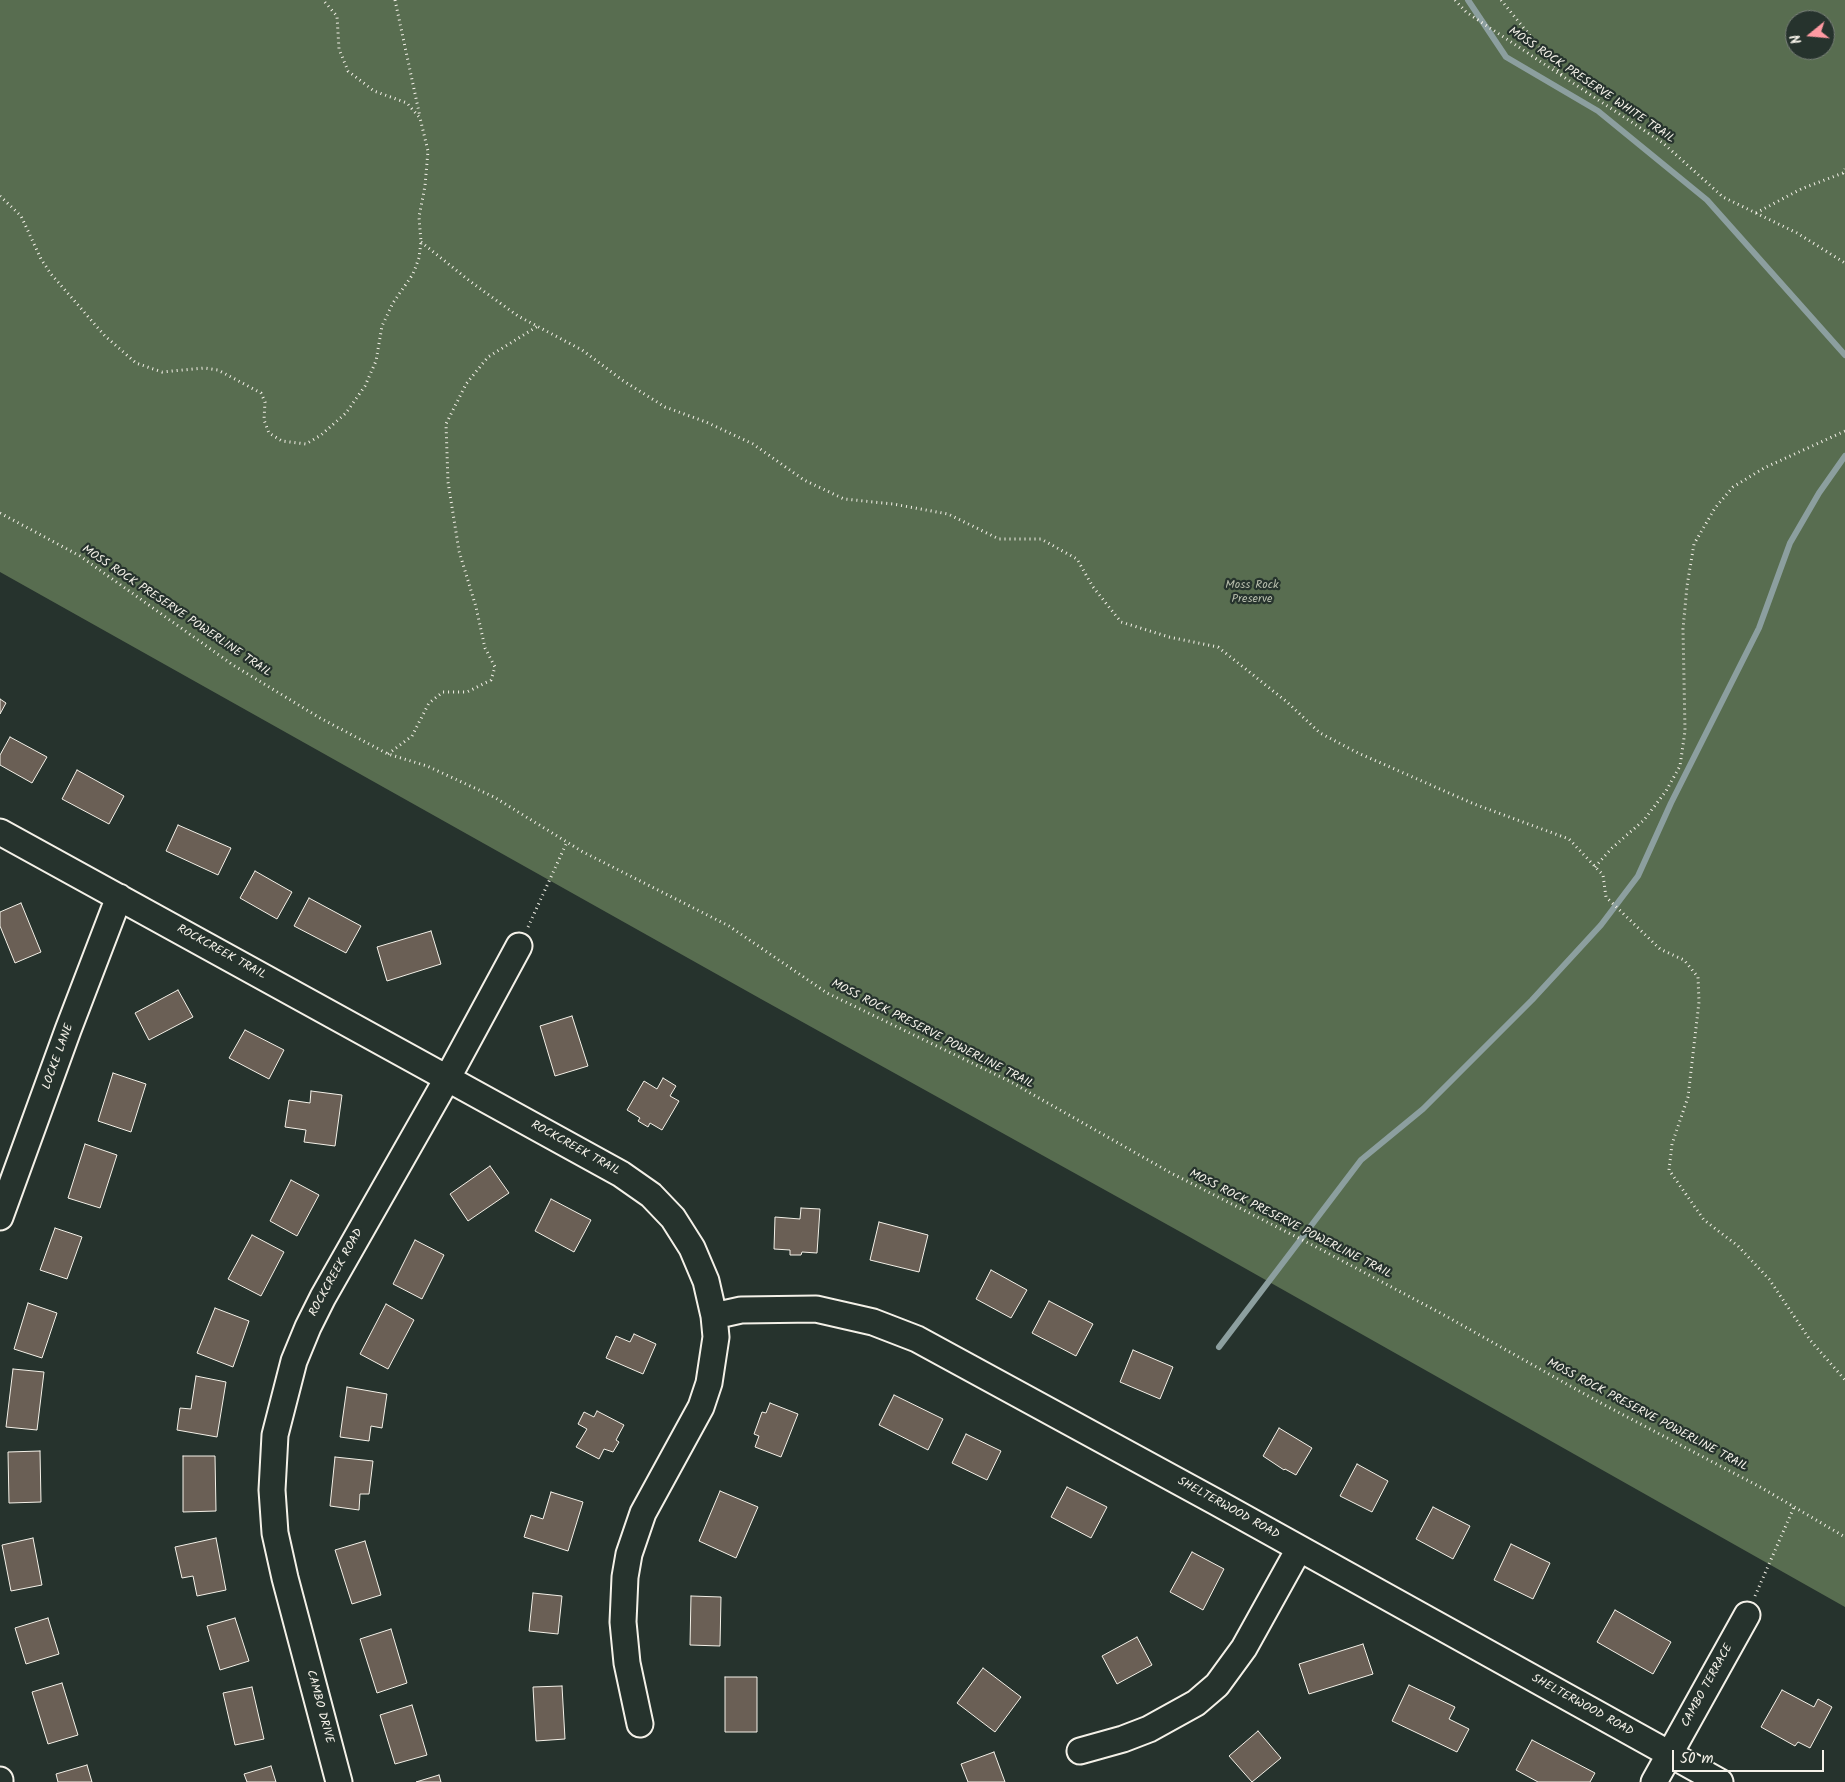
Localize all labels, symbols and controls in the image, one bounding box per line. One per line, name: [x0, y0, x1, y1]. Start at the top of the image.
north arrow: [1785, 10, 1835, 60]
street label: MOSS ROCK PRESERVE WHITE TRAIL: [1505, 25, 1677, 147]
text: N: [1785, 32, 1808, 47]
street label: MOSS ROCK PRESERVE POWERLINE TRAIL: [78, 543, 274, 681]
park label: Moss Rock Preserve: [1225, 579, 1279, 607]
street label: ROCKCREEK TRAIL: [174, 923, 268, 983]
street label: MOSS ROCK PRESERVE POWERLINE TRAIL: [828, 977, 1036, 1093]
street label: LOCKE LANE: [40, 1022, 78, 1092]
street label: ROCKCREEK TRAIL: [528, 1119, 622, 1179]
street label: MOSS ROCK PRESERVE POWERLINE TRAIL: [1186, 1167, 1394, 1283]
street label: ROCKCREEK ROAD: [307, 1227, 367, 1319]
street label: MOSS ROCK PRESERVE POWERLINE TRAIL: [1544, 1357, 1750, 1475]
street label: SHELTERWOOD ROAD: [1174, 1475, 1282, 1543]
street label: CAMBO TERRACE: [1679, 1642, 1737, 1730]
street label: CAMBO DRIVE: [302, 1669, 336, 1745]
street label: SHELTERWOOD ROAD: [1528, 1672, 1636, 1740]
scale bar: [1675, 1740, 1828, 1772]
text: 50 m: [1680, 1747, 1714, 1771]

